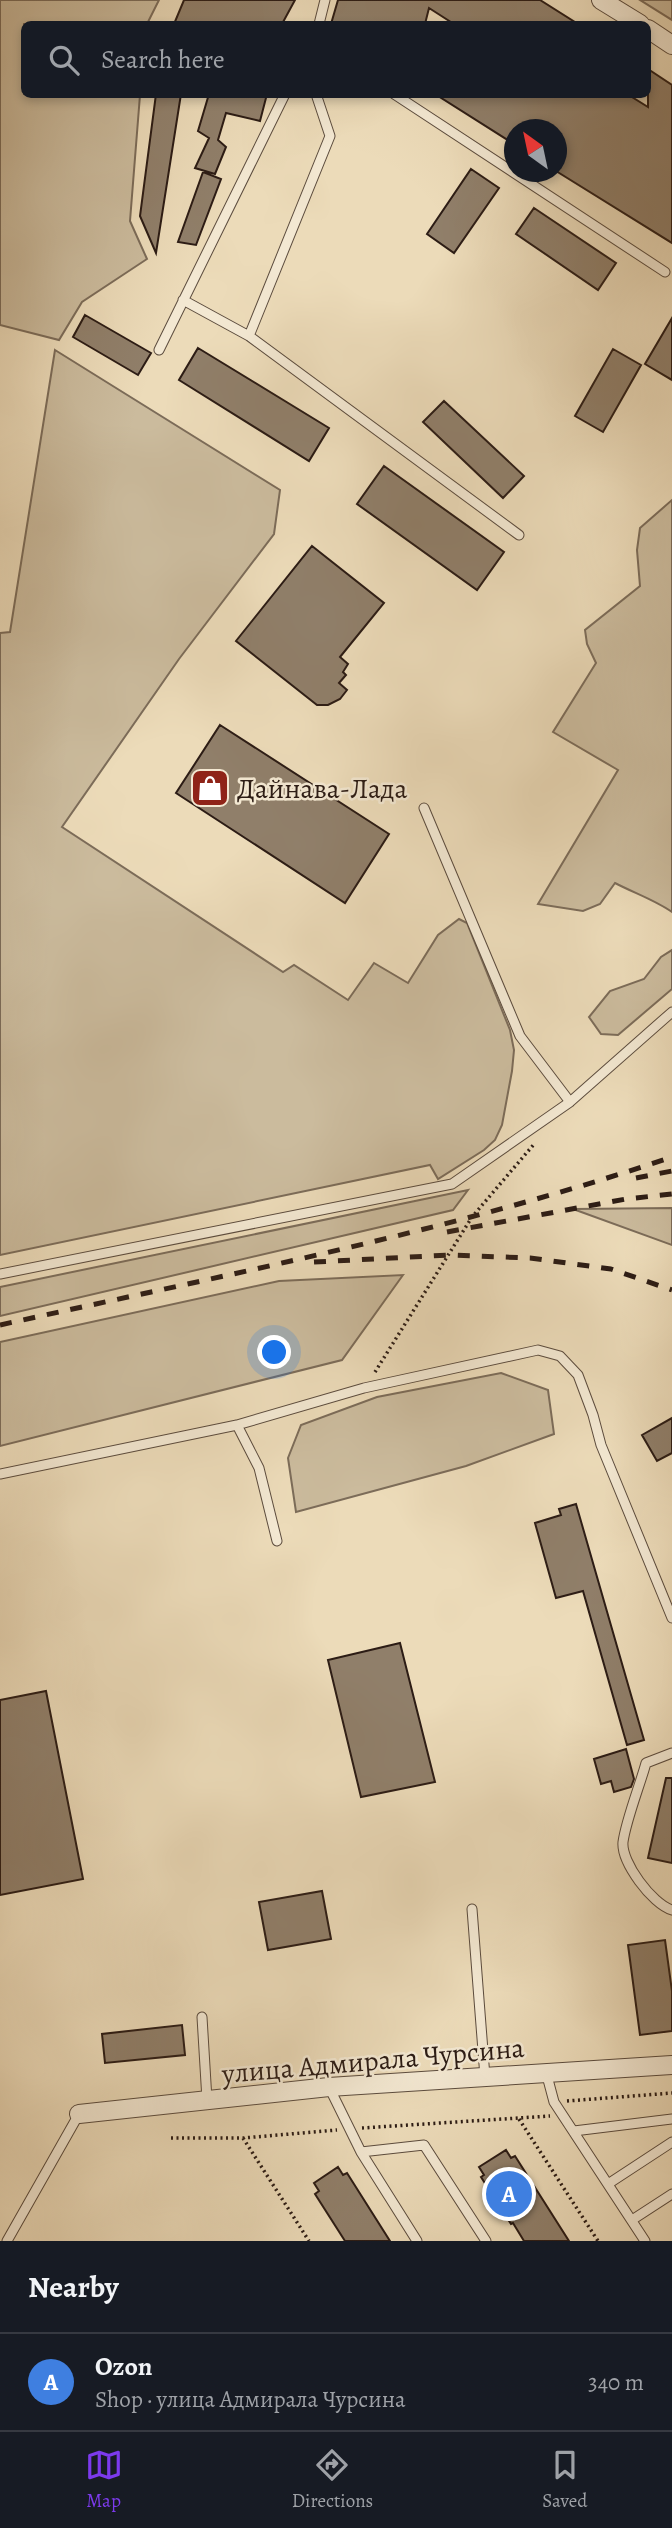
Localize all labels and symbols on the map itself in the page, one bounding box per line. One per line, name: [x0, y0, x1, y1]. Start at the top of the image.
north arrow: [504, 119, 567, 182]
shop icon: Дайнава-Лада: [189, 767, 231, 809]
place label: Дайнава-Лада: [237, 770, 408, 808]
your location: [257, 1335, 291, 1369]
street label: улица Адмирала Чурсина: [219, 2029, 526, 2093]
pin: A: [486, 2168, 532, 2220]

